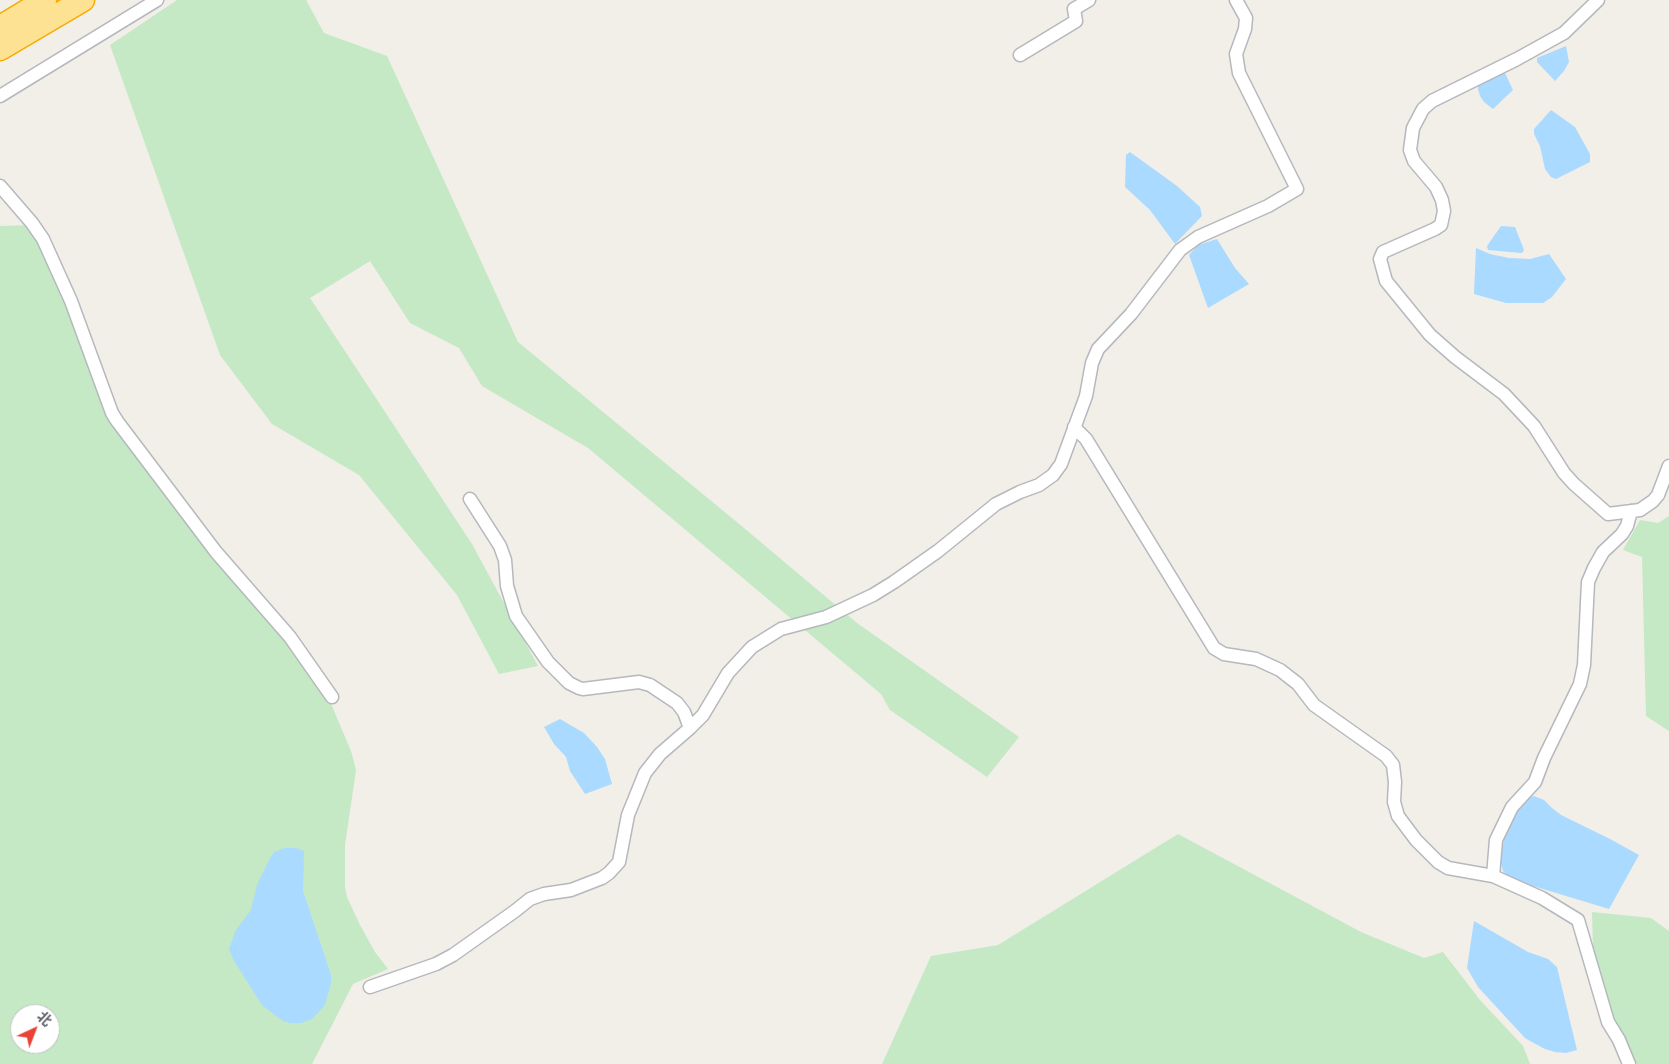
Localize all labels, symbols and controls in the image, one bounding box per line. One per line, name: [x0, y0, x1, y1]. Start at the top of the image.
north arrow: [10, 1004, 60, 1054]
text: 北: [33, 1007, 56, 1030]

